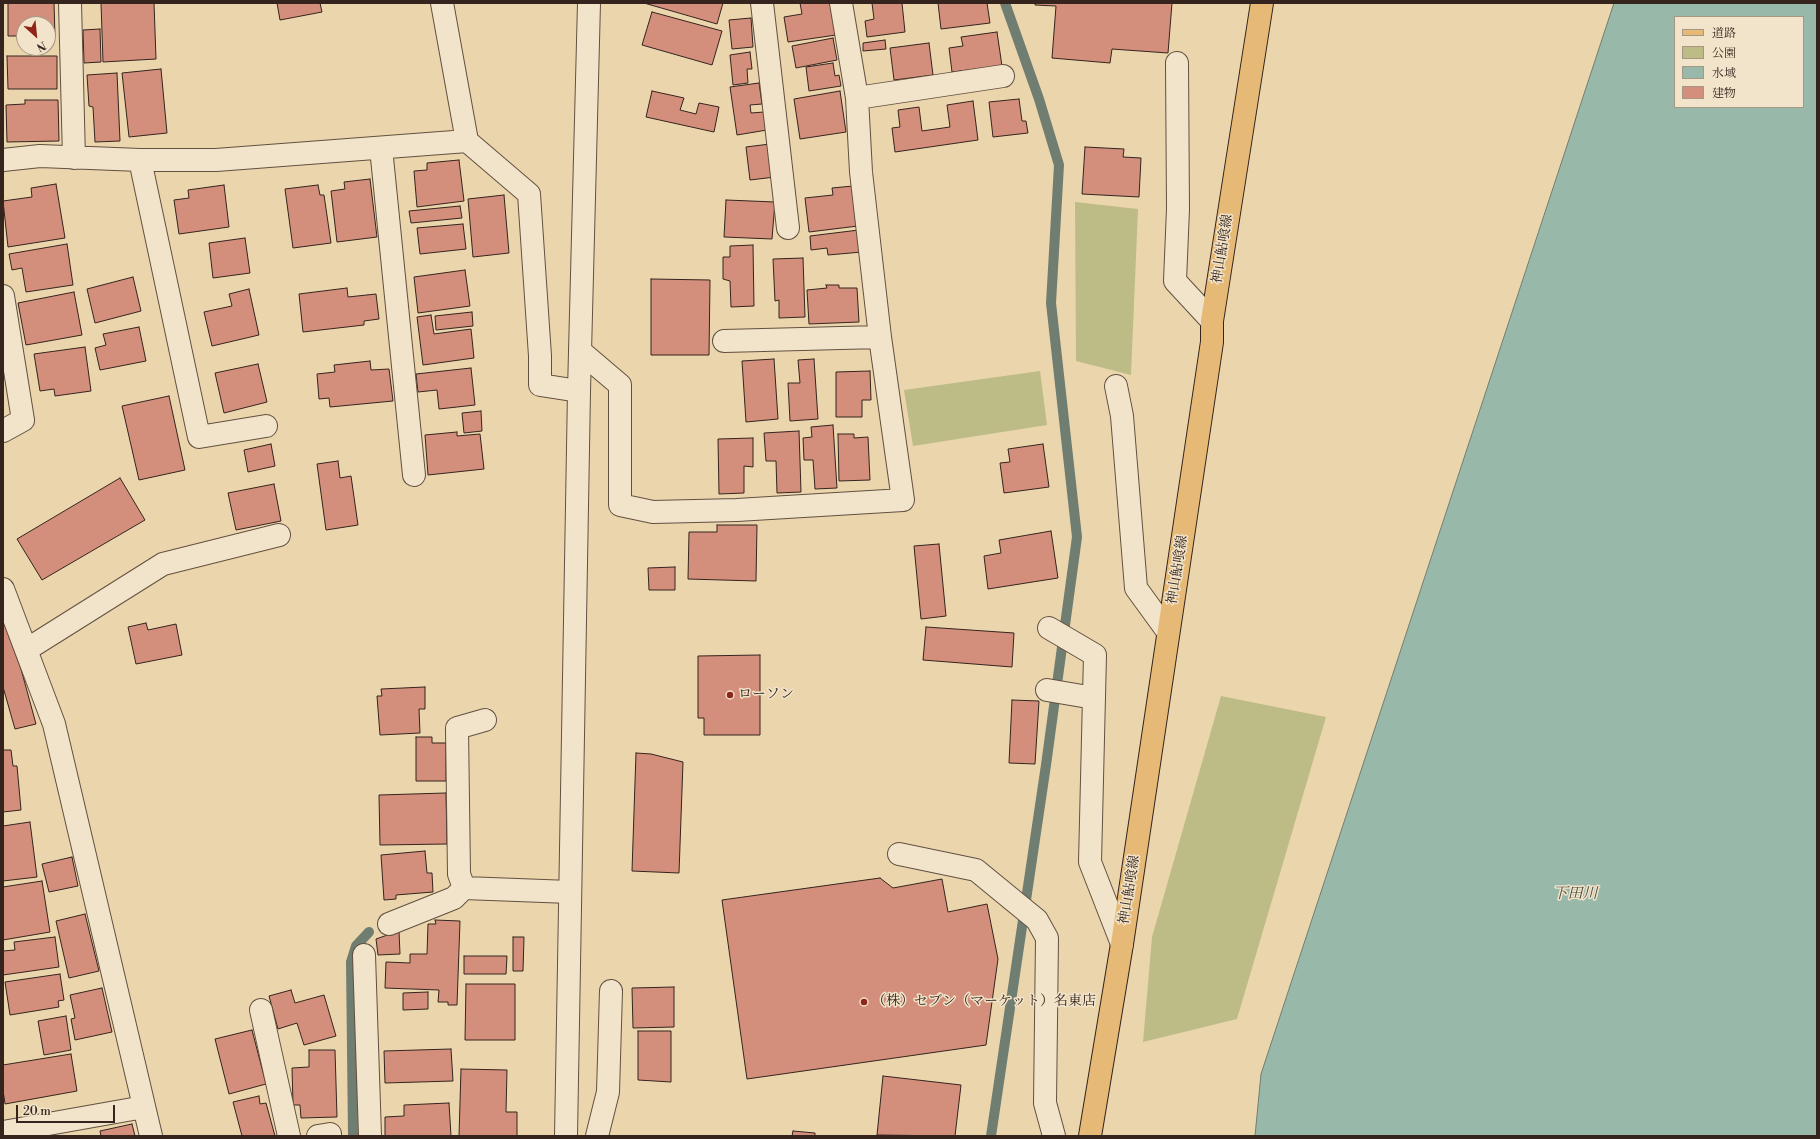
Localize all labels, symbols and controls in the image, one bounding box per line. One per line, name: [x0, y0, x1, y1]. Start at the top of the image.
north arrow: [16, 16, 56, 56]
legend: [1674, 16, 1804, 108]
text: 道路: [1712, 26, 1736, 41]
text: N: [34, 38, 48, 54]
text: 公園: [1712, 46, 1736, 61]
text: 水域: [1712, 66, 1736, 81]
text: 建物: [1712, 86, 1736, 101]
street label: 神山鮎喰線: [1209, 213, 1237, 285]
street label: 神山鮎喰線: [1164, 534, 1192, 606]
place label: ローソン: [738, 687, 794, 703]
marker: ローソン: [725, 690, 735, 700]
street label: 神山鮎喰線: [1116, 854, 1144, 926]
water label: 下田川: [1553, 885, 1597, 903]
place label: （株）セブン（マーケット）名東店: [872, 994, 1096, 1010]
marker: （株）セブン（マーケット）名東店: [859, 997, 869, 1007]
scale bar: [18, 1097, 117, 1123]
text: 20 m: [23, 1104, 51, 1119]

